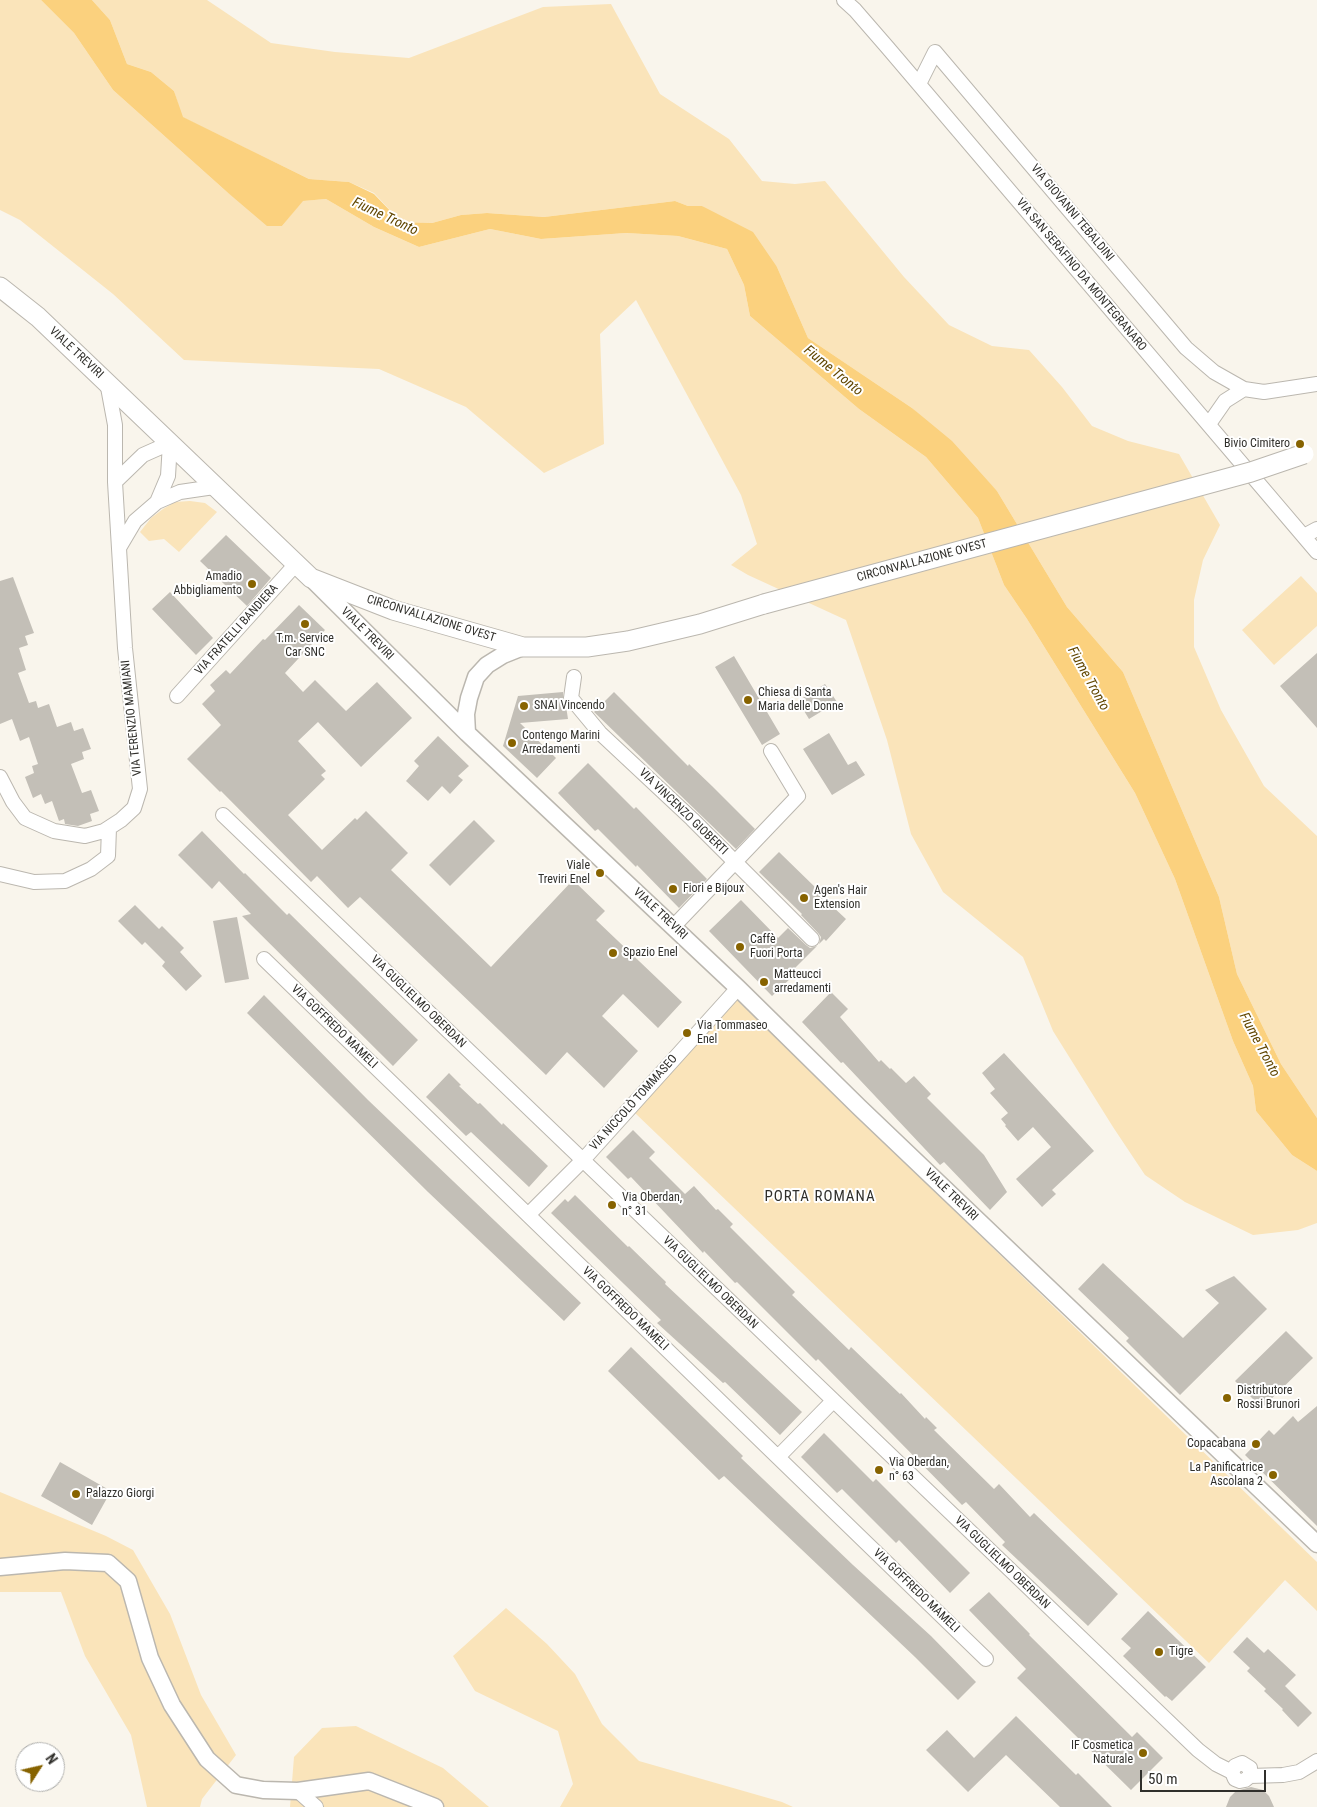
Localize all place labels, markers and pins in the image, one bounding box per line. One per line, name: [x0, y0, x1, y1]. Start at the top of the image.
place label: Bivio Cimitero: [1224, 437, 1290, 451]
marker: Bivio Cimitero: [1294, 438, 1306, 450]
place label: Amadio Abbigliamento: [173, 570, 242, 598]
marker: Amadio Abbigliamento: [246, 578, 258, 590]
marker: T.m. Service Car SNC: [299, 618, 311, 630]
place label: T.m. Service Car SNC: [276, 632, 334, 660]
place label: Chiesa di Santa Maria delle Donne: [758, 686, 843, 714]
marker: Chiesa di Santa Maria delle Donne: [742, 694, 754, 706]
place label: SNAI Vincendo: [534, 699, 605, 713]
marker: SNAI Vincendo: [518, 700, 530, 712]
place label: Contengo Marini Arredamenti: [522, 729, 600, 757]
marker: Contengo Marini Arredamenti: [506, 737, 518, 749]
place label: Viale Treviri Enel: [538, 859, 590, 887]
marker: Viale Treviri Enel: [594, 867, 606, 879]
place label: Fiori e Bijoux: [683, 882, 744, 896]
marker: Fiori e Bijoux: [667, 883, 679, 895]
place label: Agen's Hair Extension: [814, 884, 867, 912]
marker: Agen's Hair Extension: [798, 892, 810, 904]
place label: Caffè Fuori Porta: [750, 933, 802, 961]
marker: Caffè Fuori Porta: [734, 941, 746, 953]
place label: Spazio Enel: [623, 946, 678, 960]
marker: Spazio Enel: [607, 947, 619, 959]
place label: Matteucci arredamenti: [774, 968, 831, 996]
marker: Matteucci arredamenti: [758, 976, 770, 988]
place label: Via Tommaseo Enel: [697, 1019, 768, 1047]
marker: Via Tommaseo Enel: [681, 1027, 693, 1039]
place label: Via Oberdan, n° 31: [622, 1191, 682, 1219]
marker: Via Oberdan, n° 31: [606, 1199, 618, 1211]
place label: Distributore Rossi Brunori: [1237, 1384, 1300, 1412]
marker: Distributore Rossi Brunori: [1221, 1392, 1233, 1404]
place label: Copacabana: [1187, 1437, 1246, 1451]
marker: Copacabana: [1250, 1438, 1262, 1450]
place label: Via Oberdan, n° 63: [889, 1456, 949, 1484]
place label: La Panificatrice Ascolana 2: [1190, 1461, 1263, 1489]
marker: Via Oberdan, n° 63: [873, 1464, 885, 1476]
marker: La Panificatrice Ascolana 2: [1267, 1469, 1279, 1481]
place label: Palazzo Giorgi: [86, 1487, 154, 1501]
marker: Palazzo Giorgi: [70, 1488, 82, 1500]
place label: Tigre: [1169, 1645, 1193, 1659]
marker: Tigre: [1153, 1646, 1165, 1658]
place label: IF Cosmetica Naturale: [1071, 1739, 1133, 1767]
marker: IF Cosmetica Naturale: [1137, 1747, 1149, 1759]

